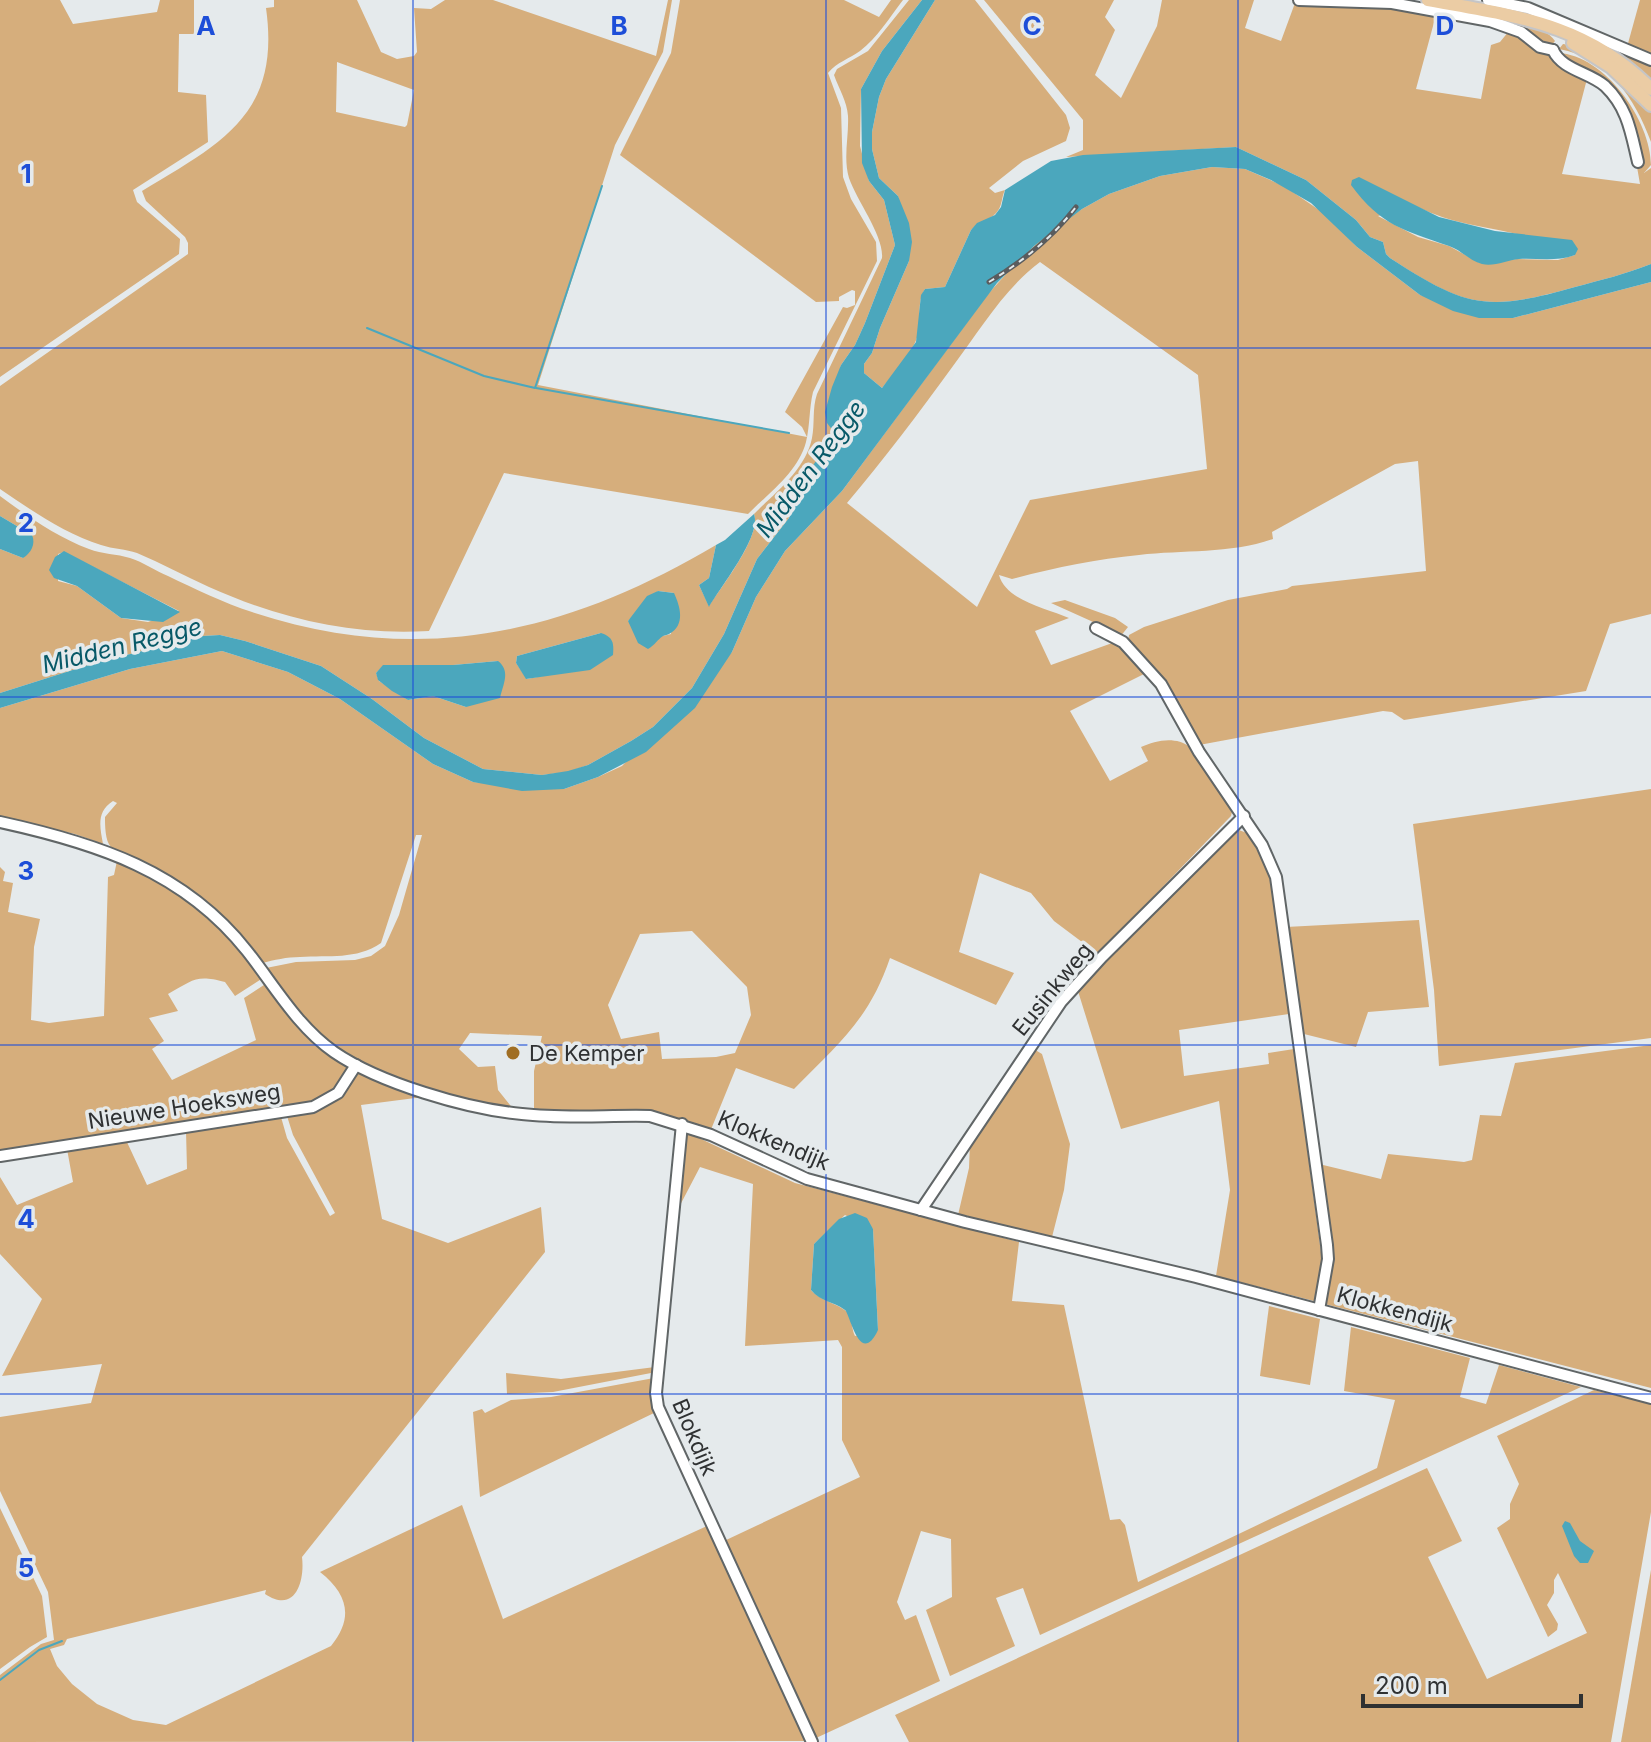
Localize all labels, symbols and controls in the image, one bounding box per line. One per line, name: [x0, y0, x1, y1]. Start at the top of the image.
text: A: [196, 10, 216, 41]
text: B: [610, 10, 628, 41]
text: C: [1022, 10, 1042, 41]
text: D: [1436, 10, 1454, 41]
text: 1: [20, 158, 32, 189]
water label: Midden Regge: [750, 395, 871, 543]
text: 2: [18, 507, 34, 538]
water label: Midden Regge: [39, 612, 205, 679]
text: 3: [18, 855, 34, 886]
street label: Eusinkweg: [1007, 937, 1097, 1041]
place label: De Kemper: [529, 1040, 644, 1066]
marker: De Kemper: [504, 1044, 522, 1062]
street label: Nieuwe Hoeksweg: [86, 1078, 282, 1134]
street label: Klokkendijk: [714, 1105, 834, 1175]
text: 4: [17, 1203, 35, 1234]
street label: Klokkendijk: [1334, 1281, 1456, 1337]
street label: Blokdijk: [667, 1395, 723, 1479]
text: 5: [18, 1552, 34, 1583]
scale bar: [1363, 1658, 1581, 1708]
text: 200 m: [1375, 1671, 1448, 1700]

